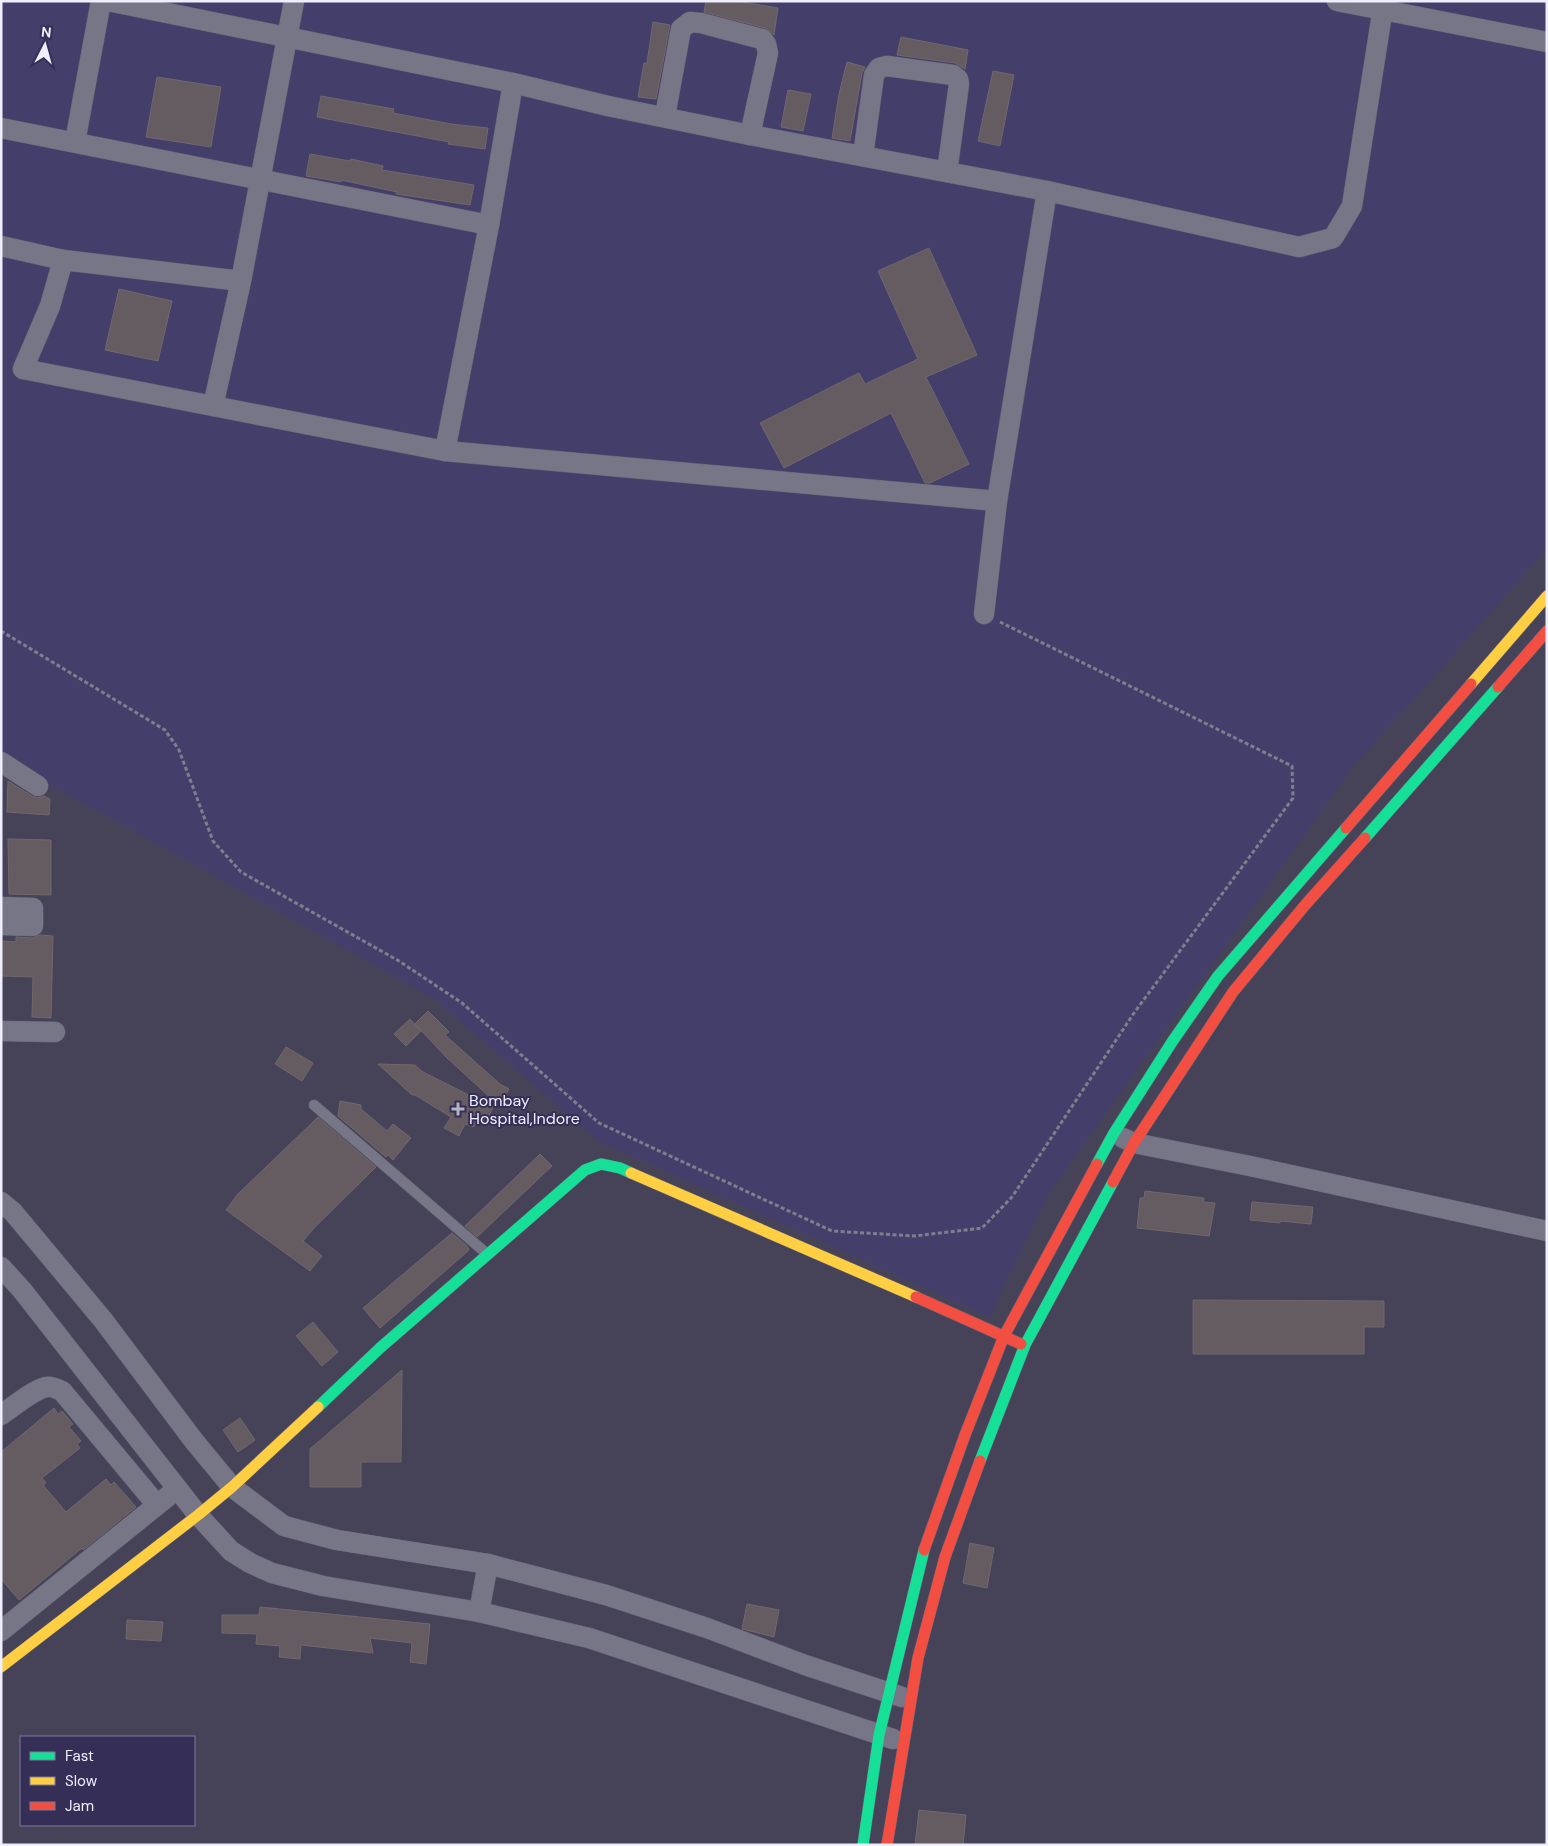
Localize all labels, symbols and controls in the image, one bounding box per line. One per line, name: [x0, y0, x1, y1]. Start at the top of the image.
north arrow: [20, 20, 70, 70]
text: N: [40, 23, 52, 42]
place label: Bombay Hospital,Indore: [469, 1090, 580, 1129]
marker: Bombay Hospital,Indore: [451, 1102, 465, 1116]
legend: [20, 1736, 195, 1826]
text: Fast: [65, 1746, 94, 1766]
text: Slow: [65, 1771, 98, 1791]
text: Jam: [65, 1796, 94, 1816]

